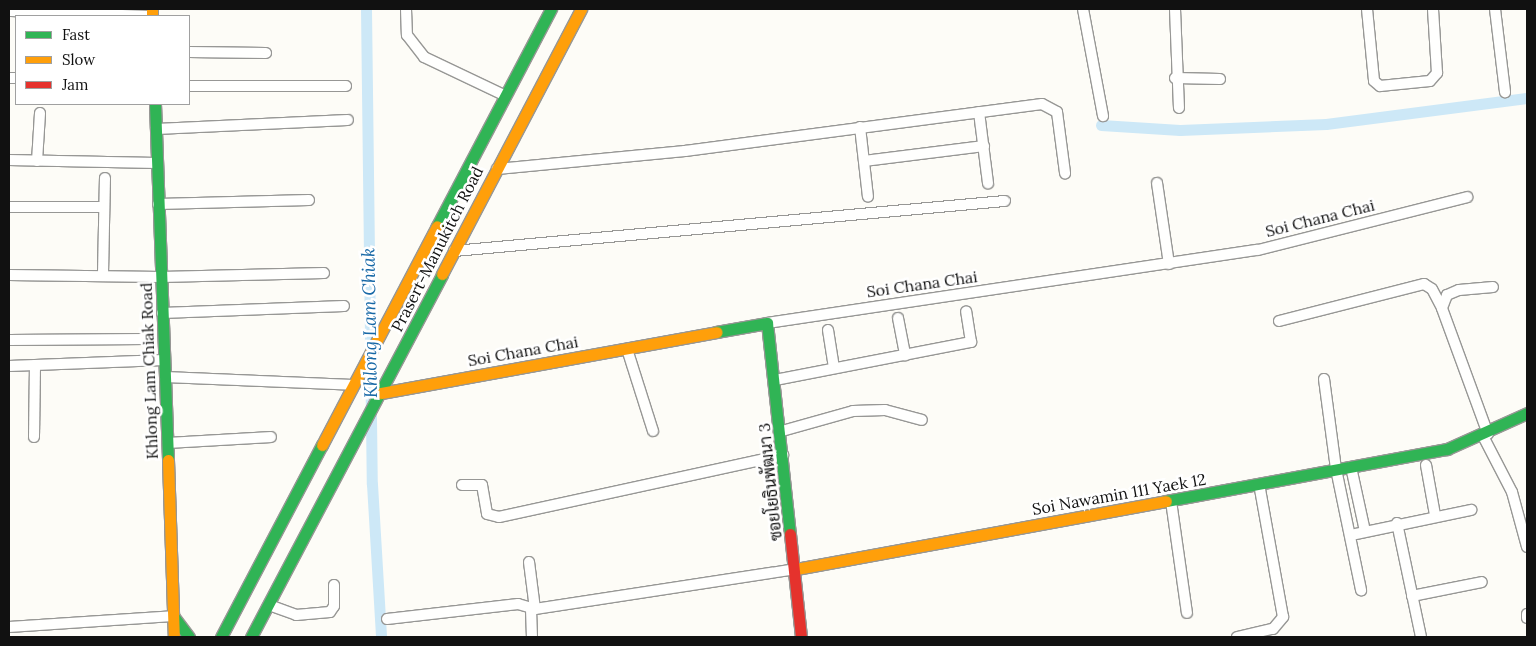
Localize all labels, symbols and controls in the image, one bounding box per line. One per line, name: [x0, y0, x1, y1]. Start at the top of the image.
legend: [15, 15, 190, 105]
text: Fast: [62, 25, 90, 44]
text: Slow: [62, 50, 95, 69]
text: Jam: [62, 75, 89, 94]
street label: Prasert-Manukitch Road: [387, 163, 487, 335]
street label: Soi Chana Chai: [1263, 195, 1377, 241]
water label: Khlong Lam Chiak: [358, 248, 382, 398]
street label: Soi Chana Chai: [865, 267, 979, 301]
street label: Khlong Lam Chiak Road: [136, 282, 162, 460]
street label: Soi Chana Chai: [466, 332, 580, 370]
street label: ซอยโยธินพัฒนา 3: [754, 422, 786, 542]
street label: Soi Nawamin 111 Yaek 12: [1031, 469, 1207, 519]

